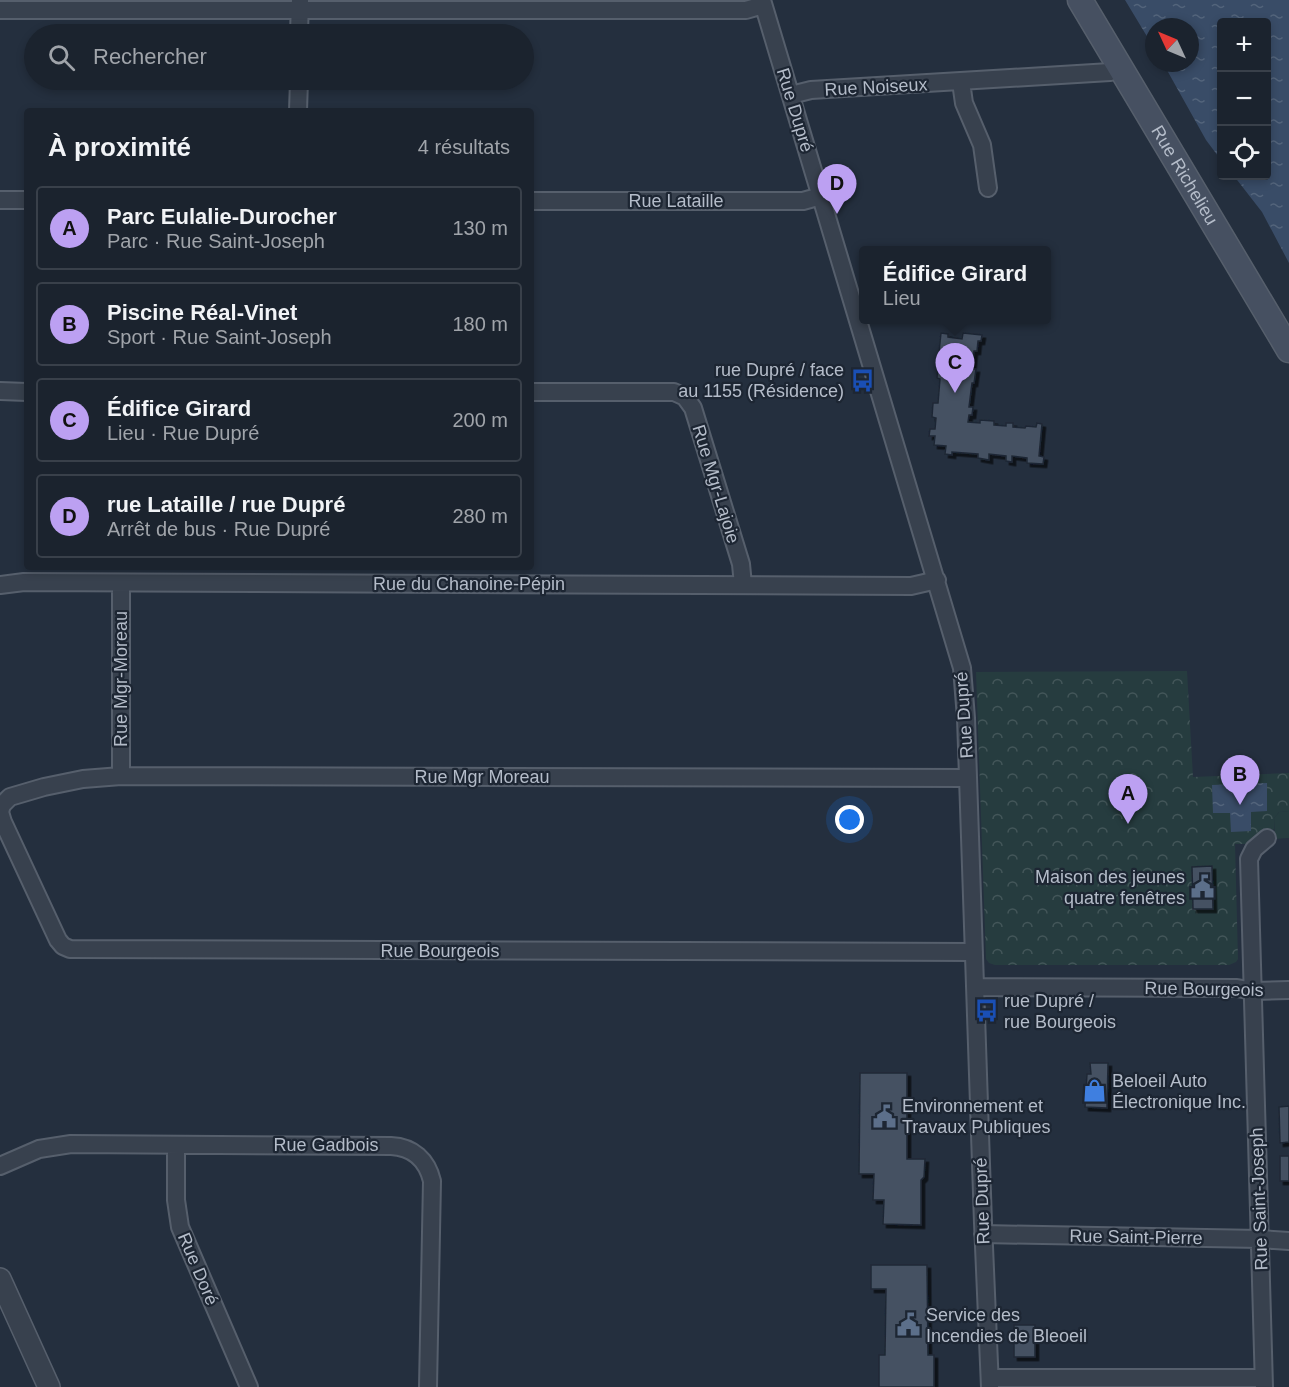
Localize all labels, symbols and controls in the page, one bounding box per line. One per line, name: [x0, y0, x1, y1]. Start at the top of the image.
north arrow: [1145, 18, 1199, 72]
map controls: [1217, 18, 1271, 180]
button: +: [1217, 18, 1271, 72]
search box: [24, 24, 534, 90]
icon: search: [45, 41, 78, 74]
text: Rechercher: [93, 44, 207, 69]
street label: Rue Dupré: [773, 65, 817, 155]
button: −: [1217, 72, 1271, 126]
street label: Rue Noiseux: [824, 74, 928, 100]
street label: Rue Richelieu: [1147, 122, 1222, 228]
button: locate: [1217, 126, 1271, 180]
text: À proximité: [48, 132, 191, 162]
text: 4 résultats: [418, 136, 510, 158]
pin: D: [818, 164, 856, 214]
street label: Rue Lataille: [628, 191, 724, 211]
text: Parc Eulalie-Durocher: [107, 204, 337, 229]
text: A: [62, 217, 77, 239]
text: 130 m: [452, 217, 508, 239]
text: Parc · Rue Saint-Joseph: [107, 230, 325, 252]
popup: [859, 246, 1051, 324]
text: Édifice Girard: [883, 261, 1027, 286]
text: Lieu: [883, 287, 921, 309]
text: Piscine Réal-Vinet: [107, 300, 297, 325]
text: B: [62, 313, 77, 335]
text: 180 m: [452, 313, 508, 335]
text: Sport · Rue Saint-Joseph: [107, 326, 332, 348]
pin: C: [936, 344, 974, 393]
place label: rue Dupré / face au 1155 (Résidence): [678, 360, 844, 401]
bus stop icon: rue Dupré / face au 1155 (Résidence): [849, 367, 875, 393]
text: Édifice Girard: [107, 396, 251, 421]
text: C: [62, 409, 77, 431]
text: 200 m: [452, 409, 508, 431]
text: Lieu · Rue Dupré: [107, 422, 259, 444]
street label: Rue Mgr-Lajoie: [688, 422, 744, 546]
text: rue Lataille / rue Dupré: [107, 492, 345, 517]
text: D: [62, 505, 77, 527]
text: 280 m: [452, 505, 508, 527]
text: Arrêt de bus · Rue Dupré: [107, 518, 330, 540]
street label: Rue du Chanoine-Pépin: [373, 574, 565, 594]
street label: Rue Mgr-Moreau: [111, 611, 131, 747]
street label: Rue Dupré: [951, 671, 977, 759]
pin: B: [1220, 756, 1260, 805]
street label: Rue Mgr Moreau: [414, 767, 550, 787]
pin: A: [1108, 774, 1148, 824]
your location: [835, 805, 864, 834]
place label: Maison des jeunes quatre fenêtres: [1035, 867, 1185, 908]
public building icon: Maison des jeunes quatre fenêtres: [1190, 874, 1216, 900]
street label: Rue Bourgeois: [380, 941, 500, 961]
street label: Rue Bourgeois: [1144, 978, 1264, 1000]
place label: rue Dupré / rue Bourgeois: [1004, 991, 1116, 1032]
bus stop icon: rue Dupré / rue Bourgeois: [973, 998, 999, 1024]
place label: Beloeil Auto Électronique Inc.: [1112, 1071, 1246, 1112]
shop icon: Beloeil Auto Électronique Inc.: [1081, 1078, 1107, 1104]
place label: Environnement et Travaux Publiques: [902, 1096, 1050, 1137]
public building icon: Environnement et Travaux Publiques: [871, 1103, 897, 1129]
street label: Rue Saint-Joseph: [1247, 1127, 1271, 1271]
street label: Rue Gadbois: [273, 1135, 379, 1155]
street label: Rue Dupré: [970, 1157, 994, 1245]
street label: Rue Saint-Pierre: [1069, 1226, 1203, 1248]
street label: Rue Doré: [174, 1230, 222, 1308]
place label: Service des Incendies de Bleoeil: [926, 1305, 1087, 1346]
public building icon: Service des Incendies de Bleoeil: [895, 1312, 921, 1338]

